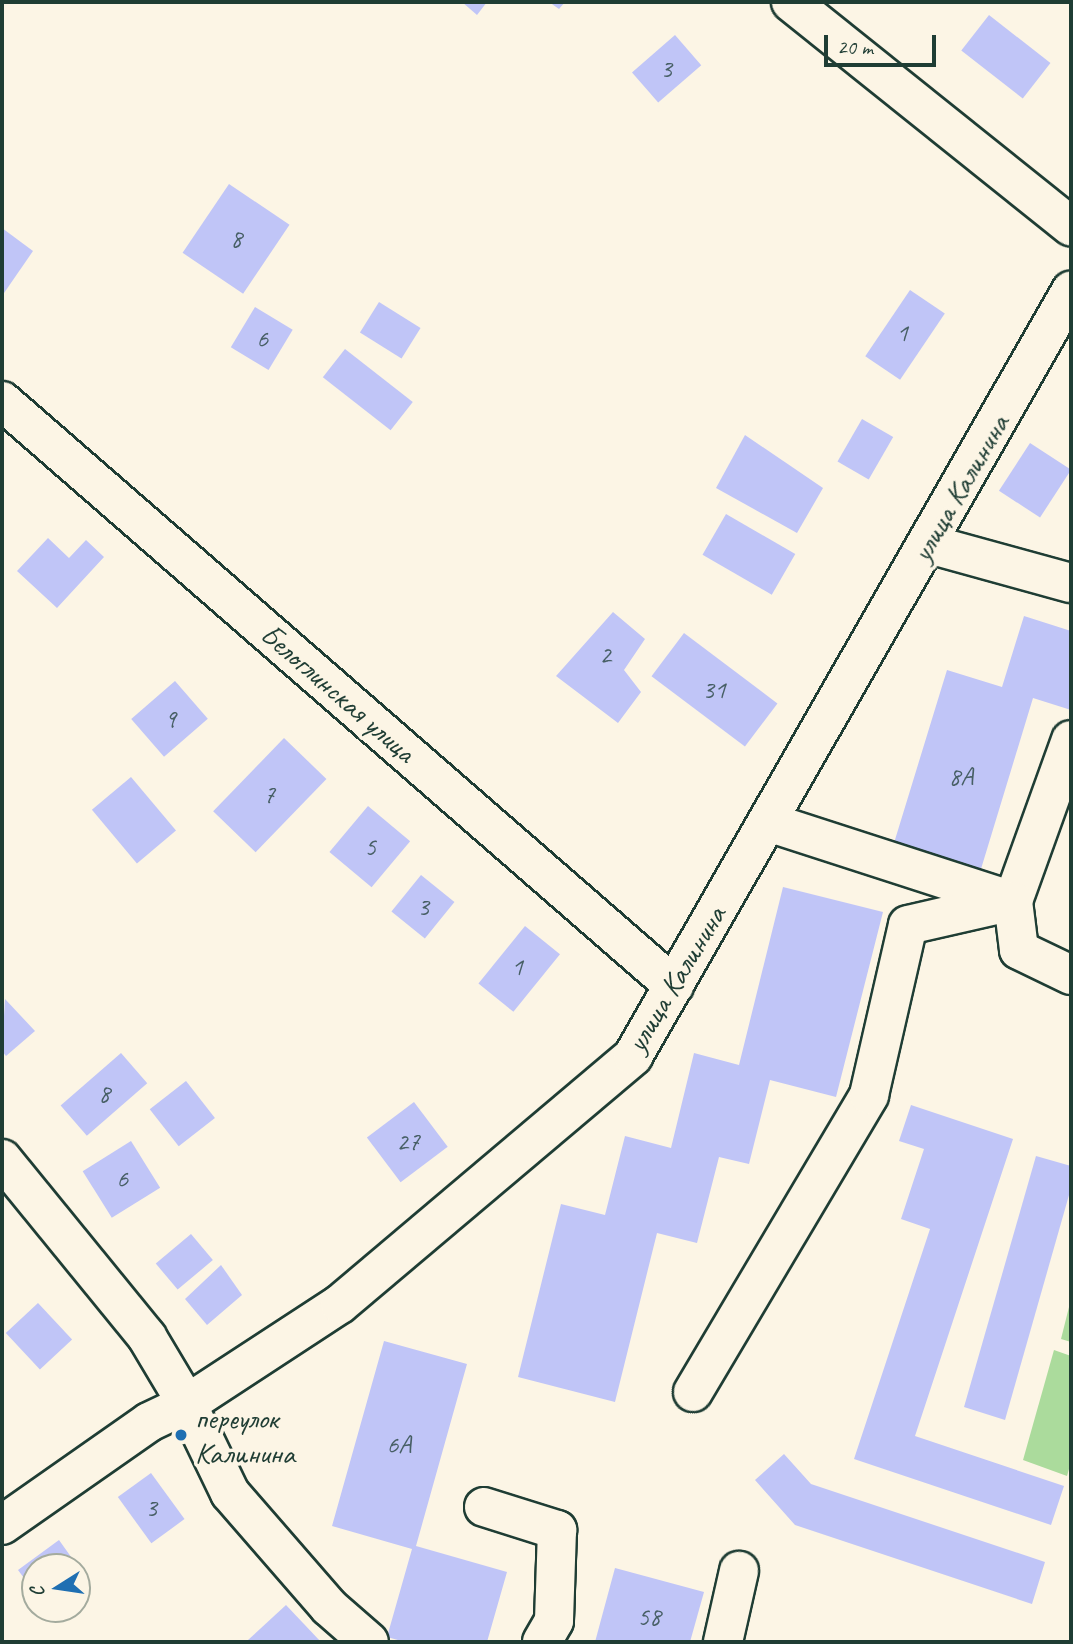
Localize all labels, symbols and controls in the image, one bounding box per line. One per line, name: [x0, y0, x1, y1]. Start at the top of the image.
scale bar: [828, 21, 940, 65]
text: 20 m: [837, 34, 873, 60]
house number: 3: [660, 53, 672, 85]
house number: 8: [230, 223, 242, 255]
house number: 1: [896, 317, 908, 349]
house number: 6: [256, 323, 268, 355]
street label: улица Калинина: [903, 408, 1017, 568]
street label: Белоглинская улица: [252, 615, 424, 771]
house number: 2: [599, 639, 611, 671]
house number: 31: [702, 674, 726, 706]
house number: 9: [164, 703, 176, 735]
house number: 8А: [949, 761, 973, 793]
house number: 7: [263, 779, 275, 811]
house number: 5: [364, 831, 376, 863]
house number: 3: [417, 891, 429, 923]
street label: улица Калинина: [618, 899, 734, 1059]
house number: 1: [511, 951, 523, 983]
house number: 8: [98, 1078, 110, 1110]
house number: 27: [396, 1126, 420, 1158]
house number: 6: [116, 1163, 128, 1195]
place label: переулок Калинина: [195, 1400, 295, 1470]
marker: переулок Калинина: [173, 1427, 189, 1443]
house number: 6А: [387, 1429, 411, 1461]
house number: 3: [145, 1492, 157, 1524]
north arrow: [21, 1553, 91, 1623]
text: С: [25, 1585, 50, 1599]
house number: 58: [637, 1601, 661, 1633]

